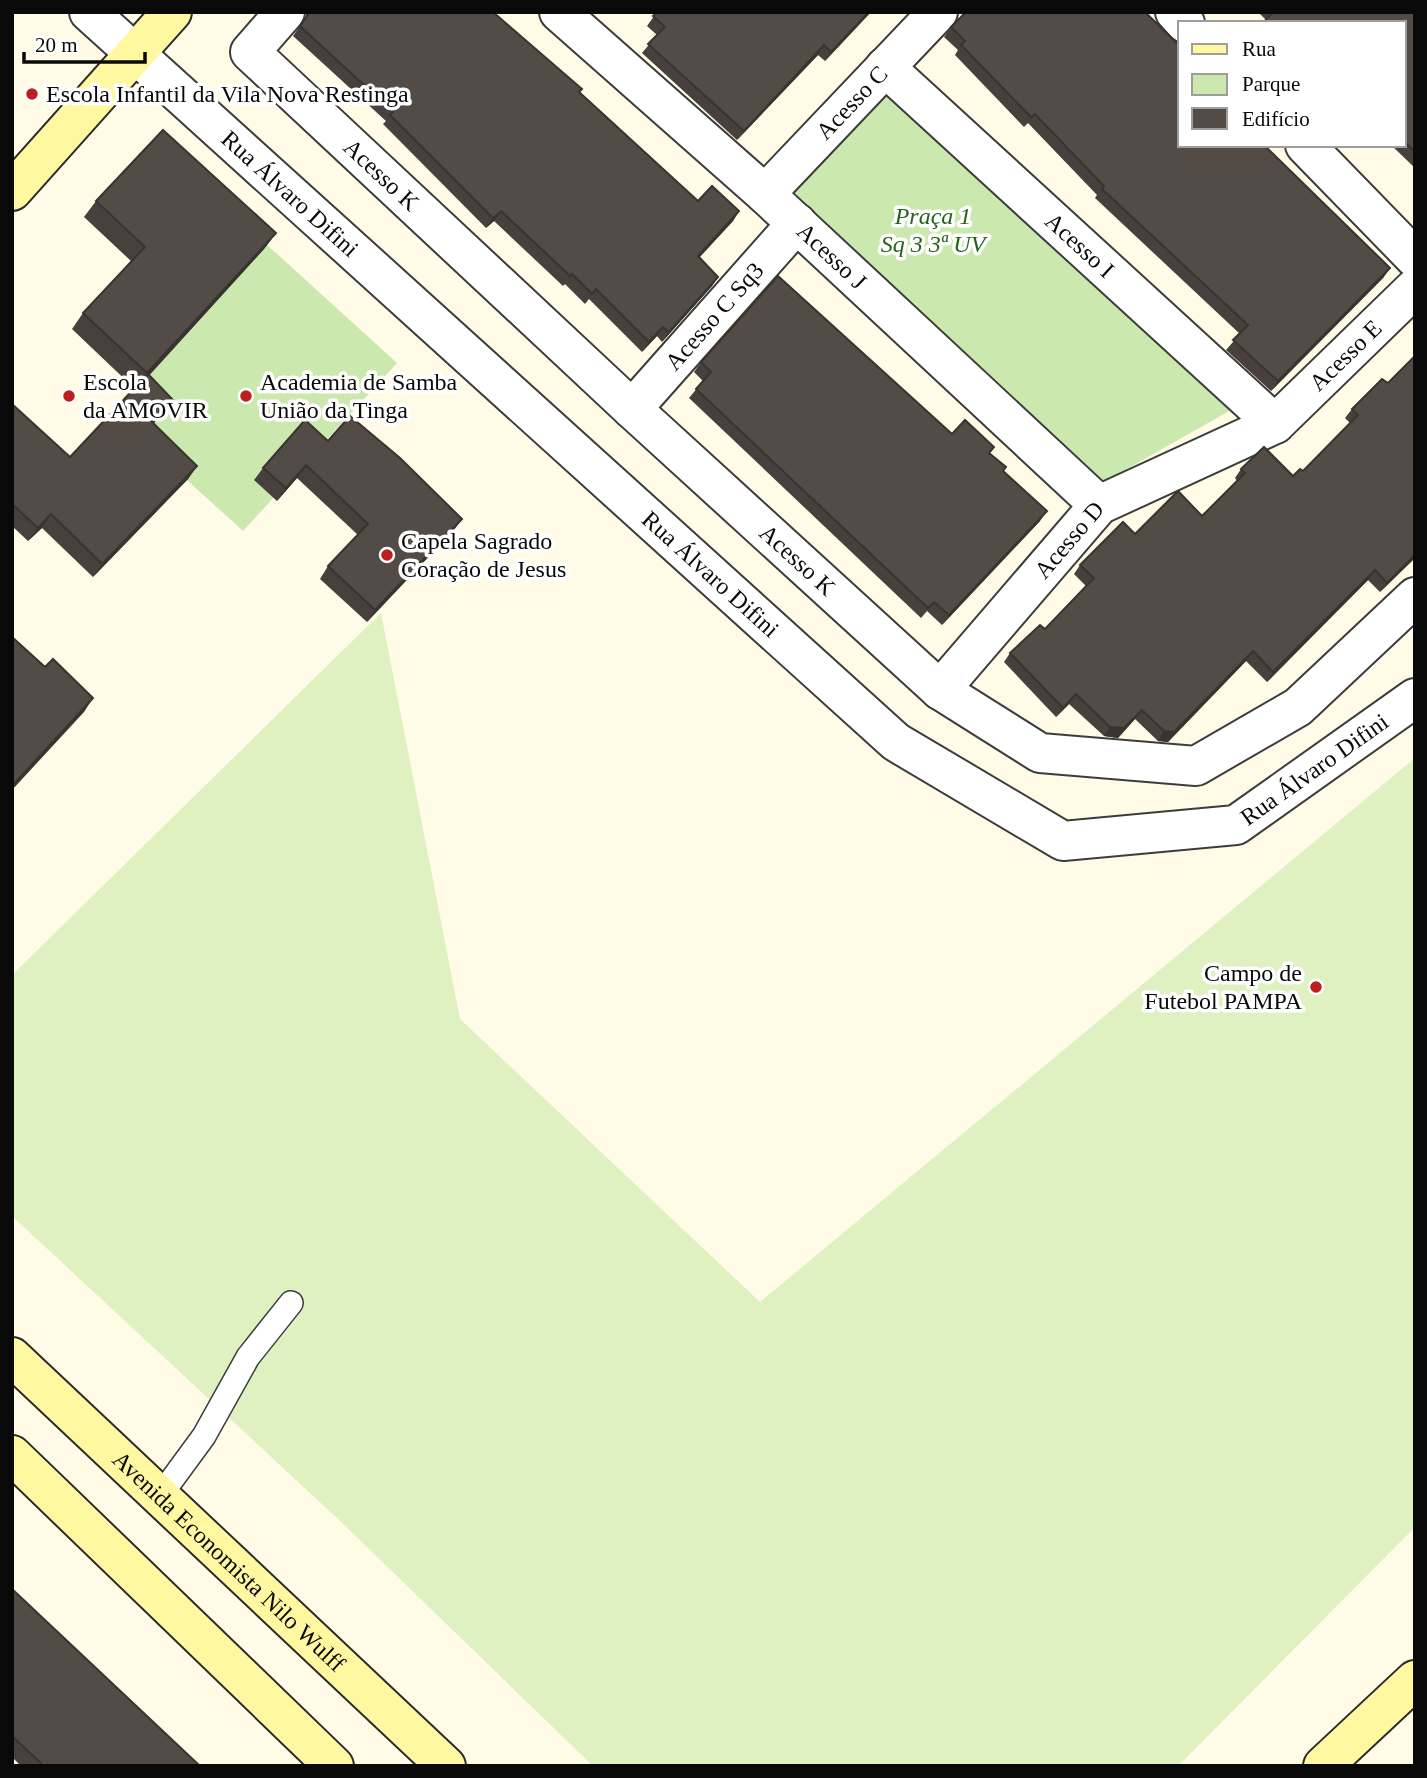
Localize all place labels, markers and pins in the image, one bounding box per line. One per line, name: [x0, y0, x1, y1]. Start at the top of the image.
place label: Escola Infantil da Vila Nova Restinga: [46, 81, 409, 107]
marker: Escola Infantil da Vila Nova Restinga: [24, 86, 40, 102]
place label: Escola da AMOVIR: [83, 369, 208, 423]
place label: Academia de Samba União da Tinga: [260, 369, 458, 423]
marker: Escola da AMOVIR: [61, 388, 77, 404]
marker: Academia de Samba União da Tinga: [238, 388, 254, 404]
place label: Capela Sagrado Coração de Jesus: [401, 528, 566, 582]
marker: Capela Sagrado Coração de Jesus: [379, 547, 395, 563]
place label: Campo de Futebol PAMPA: [1144, 960, 1303, 1014]
marker: Campo de Futebol PAMPA: [1308, 979, 1324, 995]

